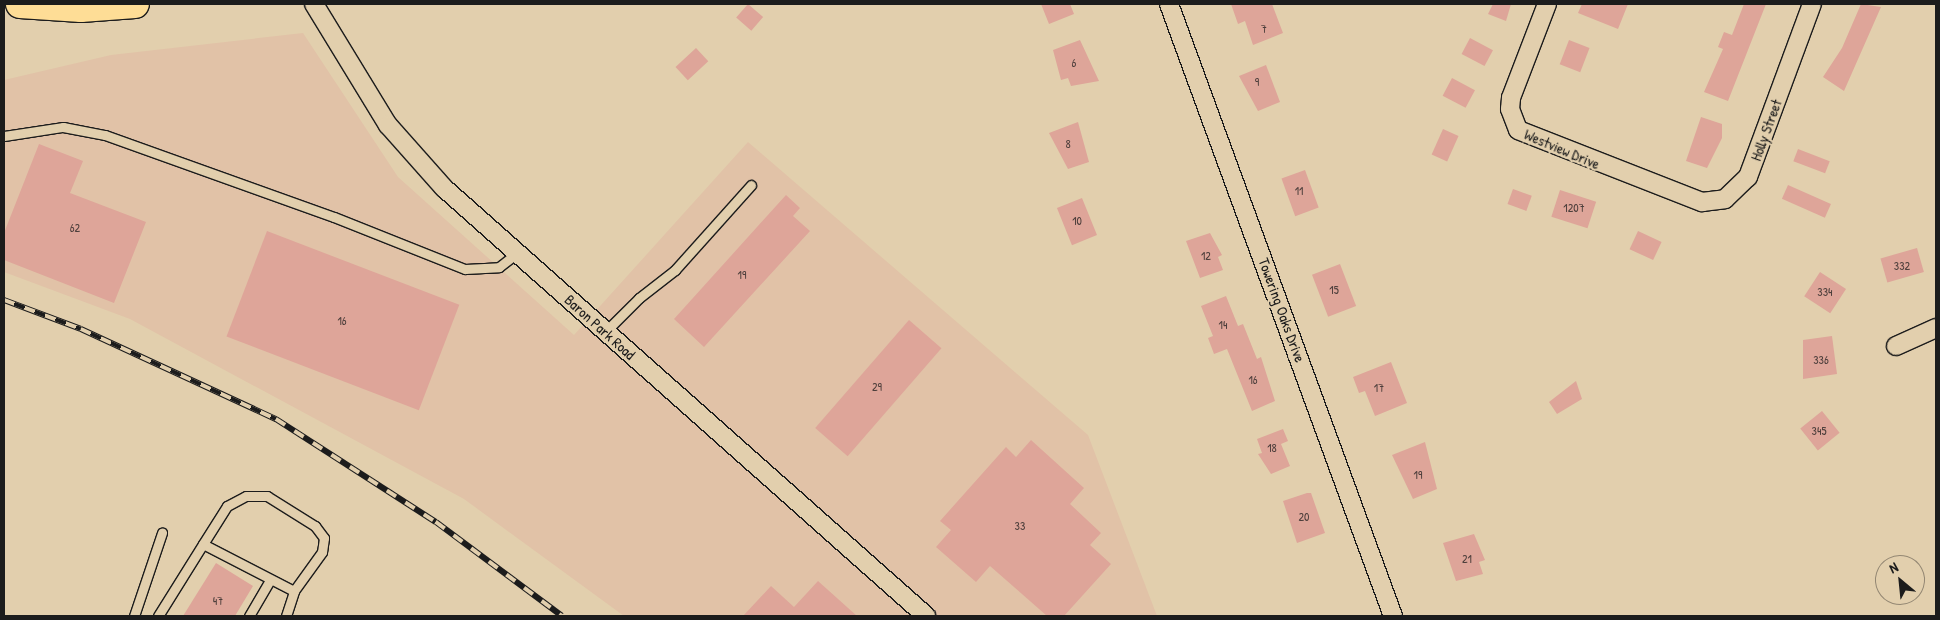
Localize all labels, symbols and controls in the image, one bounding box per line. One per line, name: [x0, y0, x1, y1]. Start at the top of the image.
house number: 7: [1261, 22, 1267, 36]
house number: 6: [1072, 56, 1076, 70]
house number: 9: [1255, 75, 1259, 89]
street label: Holly Street: [1747, 97, 1785, 163]
street label: Westview Drive: [1522, 125, 1602, 173]
house number: 8: [1065, 137, 1071, 151]
house number: 11: [1295, 184, 1303, 198]
house number: 1207: [1563, 201, 1585, 215]
house number: 10: [1072, 214, 1082, 228]
house number: 62: [70, 221, 80, 235]
house number: 12: [1201, 249, 1211, 263]
street label: Towering Oaks Drive: [1255, 255, 1309, 365]
house number: 332: [1894, 259, 1910, 273]
house number: 19: [738, 268, 746, 282]
house number: 15: [1329, 283, 1339, 297]
house number: 334: [1817, 285, 1833, 299]
street label: Baron Park Road: [561, 291, 639, 363]
house number: 16: [337, 314, 347, 328]
house number: 14: [1219, 318, 1227, 332]
house number: 336: [1813, 353, 1829, 367]
house number: 16: [1248, 373, 1258, 387]
house number: 29: [872, 380, 882, 394]
house number: 17: [1374, 381, 1384, 395]
house number: 345: [1812, 424, 1826, 438]
house number: 18: [1267, 441, 1277, 455]
house number: 19: [1414, 468, 1422, 482]
house number: 20: [1299, 510, 1309, 524]
house number: 33: [1015, 519, 1025, 533]
house number: 21: [1462, 552, 1472, 566]
north arrow: [1875, 555, 1925, 605]
text: N: [1885, 557, 1901, 577]
house number: 47: [213, 594, 223, 608]

